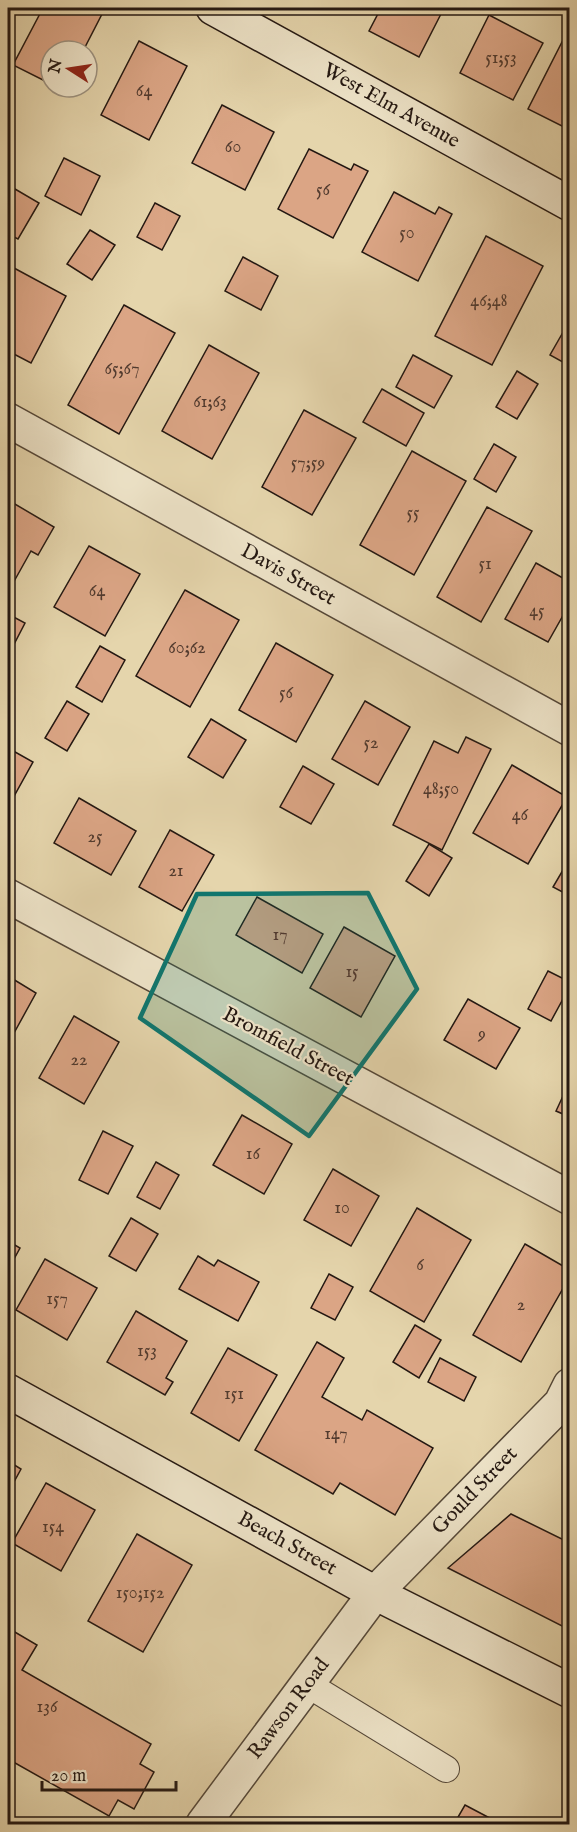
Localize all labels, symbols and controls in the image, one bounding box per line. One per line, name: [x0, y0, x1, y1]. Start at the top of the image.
north arrow: [39, 39, 99, 99]
house number: 51;53: [485, 47, 517, 70]
text: N: [45, 57, 68, 76]
street label: West Elm Avenue: [318, 57, 465, 155]
house number: 64: [136, 80, 152, 103]
house number: 60: [225, 136, 241, 159]
house number: 56: [316, 179, 330, 202]
house number: 50: [399, 222, 415, 245]
house number: 46;48: [470, 290, 508, 313]
house number: 65;67: [104, 358, 140, 381]
house number: 61;63: [193, 391, 227, 414]
house number: 57;59: [291, 452, 325, 475]
house number: 55: [406, 502, 420, 525]
street label: Davis Street: [236, 538, 340, 612]
house number: 51: [478, 553, 492, 576]
house number: 64: [89, 580, 105, 603]
house number: 45: [529, 600, 545, 623]
house number: 60;62: [168, 637, 206, 660]
house number: 56: [279, 682, 293, 705]
house number: 52: [364, 732, 378, 755]
house number: 48;50: [423, 778, 459, 801]
house number: 46: [512, 804, 529, 827]
house number: 25: [88, 826, 103, 849]
house number: 21: [168, 860, 184, 883]
house number: 17: [272, 924, 288, 947]
house number: 15: [345, 961, 359, 984]
street label: Bromfield Street: [218, 1001, 358, 1093]
house number: 9: [477, 1023, 486, 1046]
house number: 22: [71, 1049, 87, 1072]
house number: 16: [246, 1143, 261, 1166]
house number: 10: [334, 1197, 350, 1220]
house number: 6: [416, 1254, 424, 1277]
house number: 157: [46, 1288, 68, 1311]
house number: 2: [517, 1294, 525, 1317]
house number: 153: [137, 1340, 157, 1363]
house number: 151: [224, 1383, 244, 1406]
house number: 147: [324, 1423, 348, 1446]
street label: Gould Street: [426, 1441, 524, 1541]
street label: Beach Street: [233, 1506, 341, 1582]
house number: 154: [42, 1516, 64, 1539]
house number: 150;152: [116, 1582, 164, 1605]
street label: Rawson Road: [242, 1652, 336, 1765]
house number: 136: [36, 1696, 58, 1719]
scale bar: [42, 1754, 176, 1792]
text: 20 m: [51, 1765, 86, 1788]

